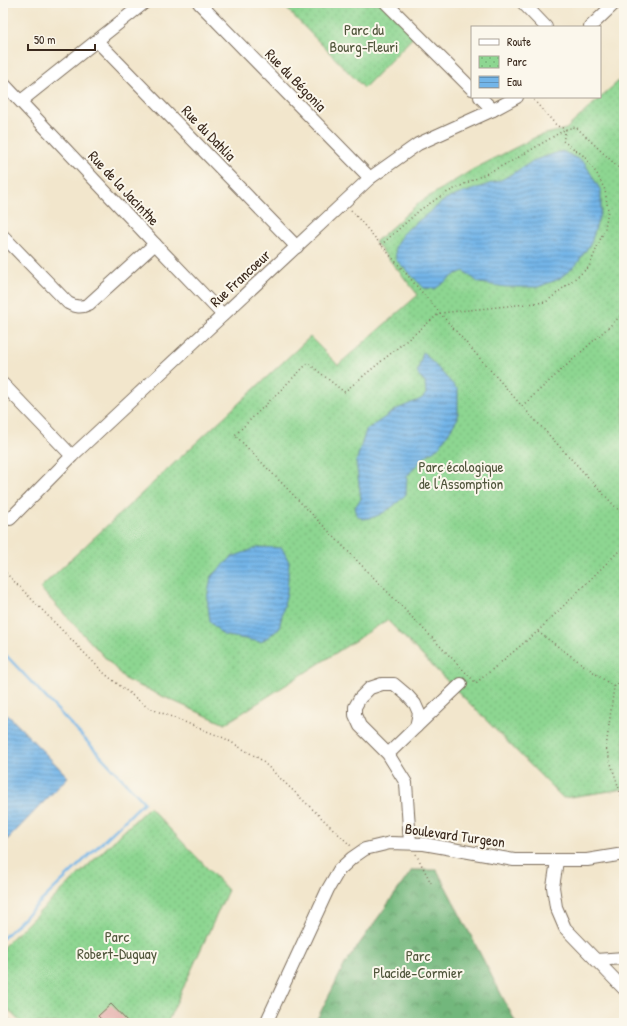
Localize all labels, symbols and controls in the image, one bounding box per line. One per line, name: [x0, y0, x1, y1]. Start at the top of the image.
park label: Parc du Bourg-Fleuri: [330, 19, 398, 57]
scale bar: [28, 26, 95, 52]
legend: [471, 26, 601, 98]
text: 50 m: [34, 31, 55, 48]
text: Route: [507, 33, 531, 50]
street label: Rue du Bégonia: [261, 44, 331, 116]
text: Parc: [507, 53, 527, 70]
text: Eau: [507, 73, 522, 90]
street label: Rue du Dahlia: [177, 101, 241, 166]
street label: Rue de la Jacinthe: [84, 146, 164, 230]
street label: Rue Francoeur: [205, 244, 275, 312]
park label: Parc écologique de l'Assomption: [419, 456, 504, 494]
street label: Boulevard Turgeon: [404, 818, 507, 852]
park label: Parc Robert-Duguay: [77, 926, 157, 964]
park label: Parc Placide-Cormier: [373, 945, 463, 983]

